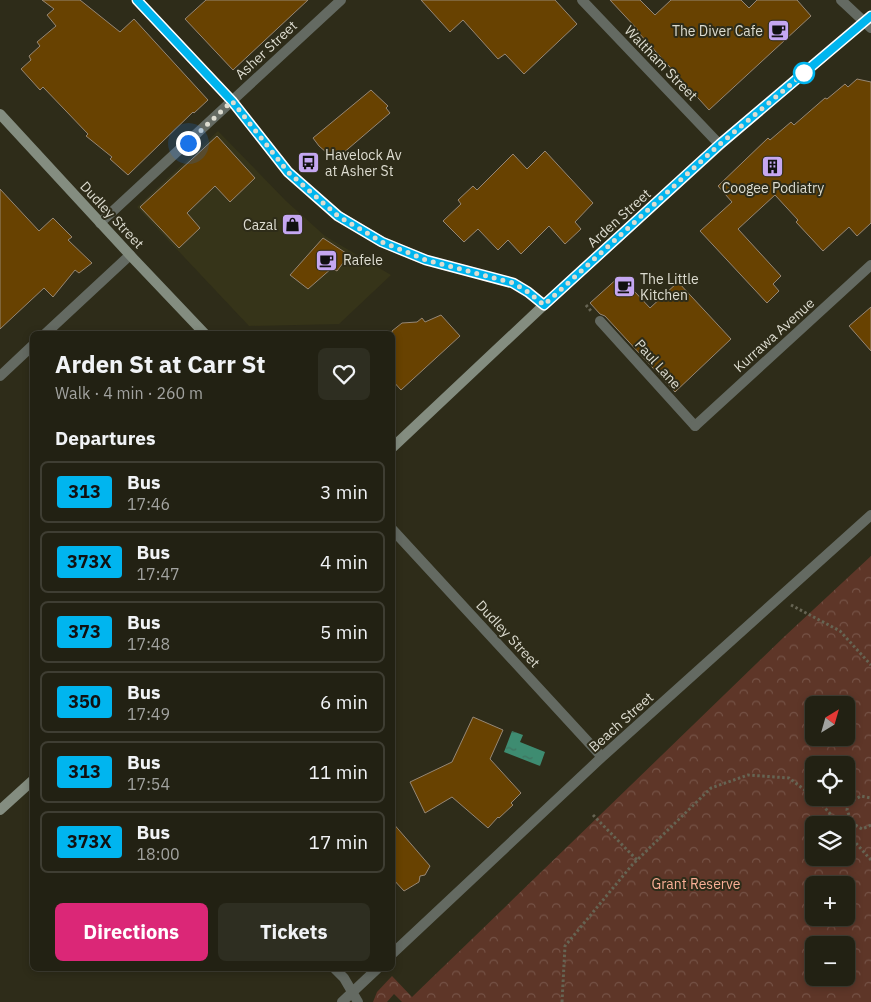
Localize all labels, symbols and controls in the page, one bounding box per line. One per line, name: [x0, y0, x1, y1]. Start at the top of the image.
street label: Asher Street: [231, 17, 301, 83]
cafe icon: The Diver Cafe: [767, 19, 791, 43]
street label: Waltham Street: [621, 22, 702, 104]
place label: The Diver Cafe: [672, 22, 763, 40]
unlabelled marker: [793, 62, 815, 84]
your location: [176, 131, 201, 156]
place label: Havelock Av at Asher St: [325, 146, 402, 180]
bus stop icon: Havelock Av at Asher St: [297, 151, 321, 175]
building icon: Coogee Podiatry: [761, 154, 785, 178]
street label: Dudley Street: [76, 178, 148, 252]
place label: Coogee Podiatry: [722, 179, 824, 197]
street label: Arden Street: [583, 185, 655, 251]
shop icon: Cazal: [281, 213, 305, 237]
place label: Cazal: [243, 216, 277, 234]
cafe icon: Rafele: [315, 248, 339, 272]
place label: Rafele: [343, 251, 383, 269]
place label: The Little Kitchen: [640, 270, 699, 304]
cafe icon: The Little Kitchen: [612, 275, 636, 299]
street label: Kurrawa Avenue: [730, 294, 818, 376]
street label: Paul Lane: [631, 335, 685, 393]
text: Arden St at Carr St: [55, 348, 266, 380]
button: heart: [318, 348, 370, 400]
text: Walk · 4 min · 260 m: [55, 383, 203, 403]
text: Departures: [55, 426, 155, 450]
text: Bus: [127, 470, 161, 494]
text: 313: [68, 480, 101, 503]
text: 3 min: [320, 480, 368, 504]
text: 17:46: [127, 494, 170, 514]
text: Bus: [137, 540, 170, 564]
text: 373X: [67, 550, 112, 573]
text: 4 min: [320, 550, 368, 574]
text: 17:47: [137, 564, 180, 584]
street label: Dudley Street: [472, 597, 544, 671]
text: Bus: [127, 610, 161, 634]
text: 373: [68, 620, 101, 643]
text: 5 min: [320, 620, 368, 644]
text: 17:48: [127, 634, 170, 654]
text: Bus: [127, 680, 161, 704]
street label: Beach Street: [585, 688, 657, 756]
text: 350: [68, 690, 101, 713]
text: 6 min: [320, 690, 368, 714]
north arrow: [805, 696, 855, 746]
map controls: [805, 696, 855, 986]
text: 17:49: [127, 704, 170, 724]
text: Bus: [127, 750, 161, 774]
button: locate: [805, 756, 855, 806]
text: 313: [68, 760, 101, 783]
text: 11 min: [309, 760, 368, 784]
text: 17:54: [127, 774, 170, 794]
button: layers: [805, 816, 855, 866]
text: Bus: [137, 820, 170, 844]
text: 373X: [67, 830, 112, 853]
text: 17 min: [309, 830, 368, 854]
text: 18:00: [137, 844, 180, 864]
park label: Grant Reserve: [651, 875, 741, 893]
button: +: [805, 876, 855, 926]
button: Directions: [55, 903, 208, 961]
button: Tickets: [218, 903, 370, 961]
button: −: [805, 936, 855, 986]

